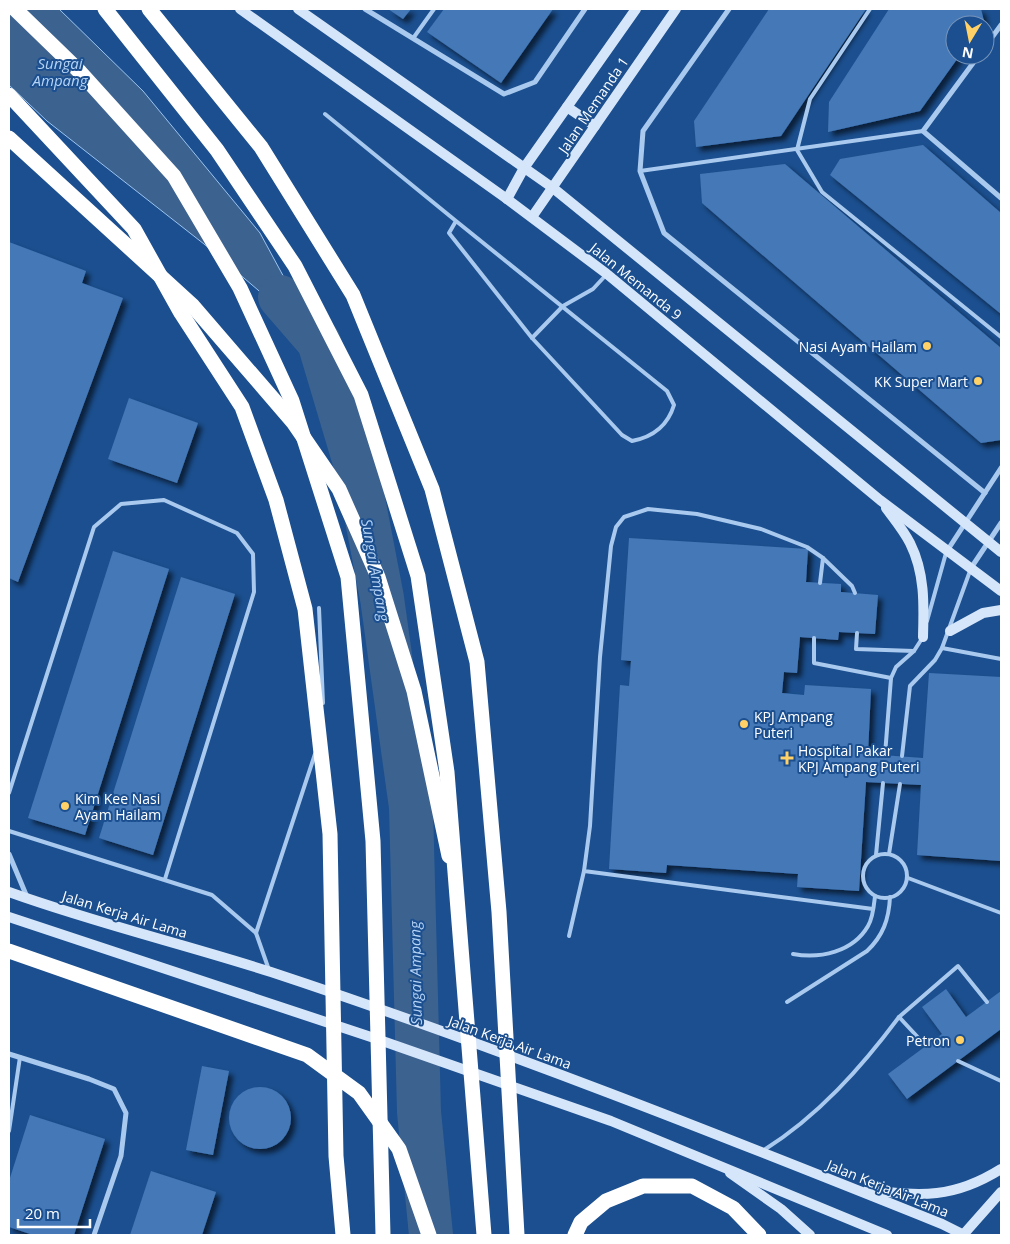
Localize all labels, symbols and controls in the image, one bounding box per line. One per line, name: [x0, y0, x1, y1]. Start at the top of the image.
north arrow: [945, 15, 995, 65]
text: N: [960, 43, 975, 64]
water label: Sungai Ampang: [31, 53, 89, 90]
street label: Jalan Memanda 1: [552, 53, 632, 159]
street label: Jalan Memanda 9: [585, 237, 686, 324]
place label: Nasi Ayam Hailam: [799, 337, 917, 356]
marker: Nasi Ayam Hailam: [921, 340, 933, 352]
place label: KK Super Mart: [874, 372, 968, 391]
marker: KK Super Mart: [972, 375, 984, 387]
water label: Sungai Ampang: [357, 517, 395, 624]
place label: KPJ Ampang Puteri: [754, 707, 833, 742]
marker: KPJ Ampang Puteri: [738, 718, 750, 730]
place label: Hospital Pakar KPJ Ampang Puteri: [798, 741, 920, 776]
marker: Hospital Pakar KPJ Ampang Puteri: [780, 751, 794, 765]
place label: Kim Kee Nasi Ayam Hailam: [75, 789, 161, 824]
marker: Kim Kee Nasi Ayam Hailam: [59, 800, 71, 812]
street label: Jalan Kerja Air Lama: [58, 885, 190, 942]
water label: Sungai Ampang: [404, 920, 426, 1025]
street label: Jalan Kerja Air Lama: [444, 1010, 574, 1073]
place label: Petron: [906, 1031, 950, 1050]
marker: Petron: [954, 1034, 966, 1046]
street label: Jalan Kerja Air Lama: [822, 1154, 952, 1221]
scale bar: [18, 1196, 90, 1228]
text: 20 m: [25, 1203, 60, 1223]

